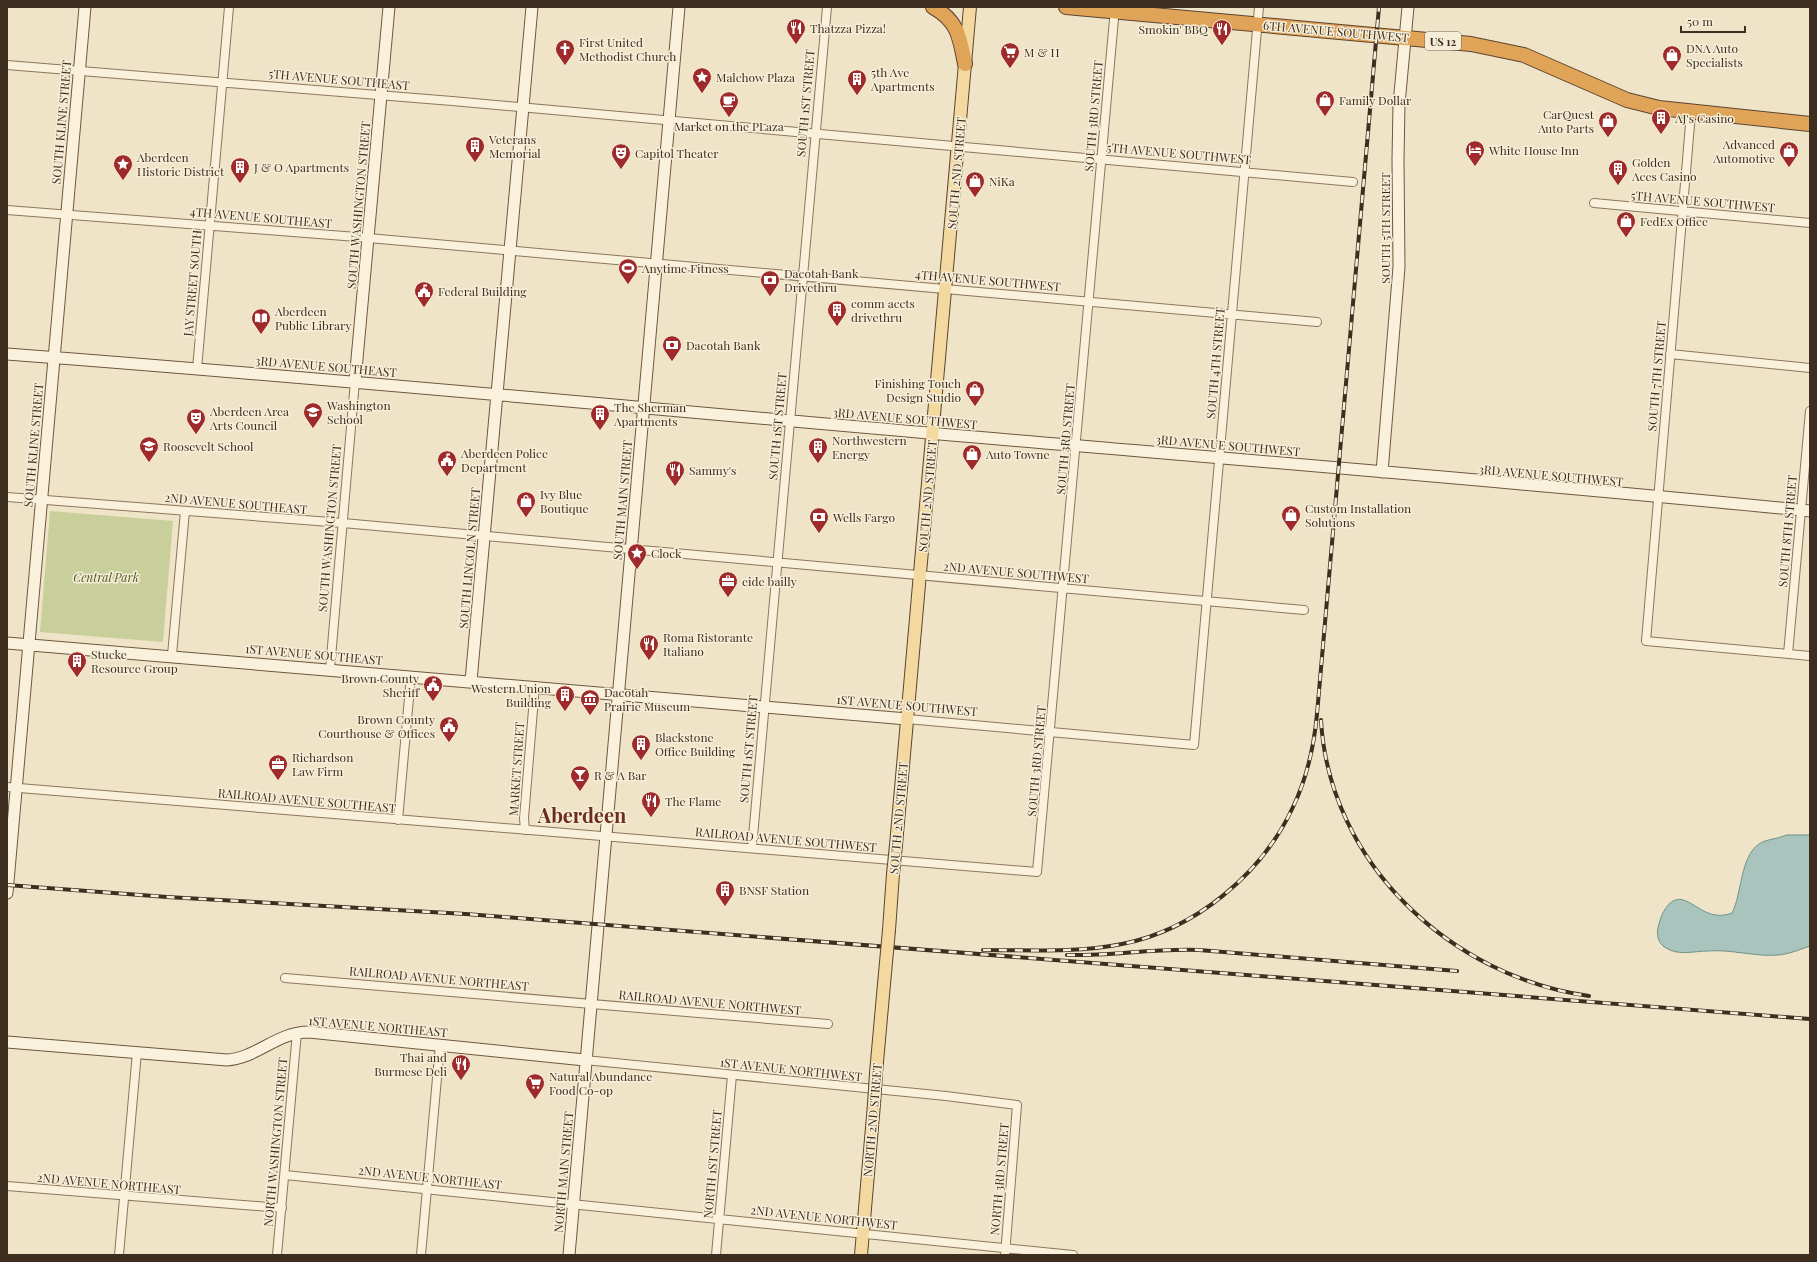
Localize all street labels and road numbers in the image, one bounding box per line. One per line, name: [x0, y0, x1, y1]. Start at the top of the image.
street label: 6TH AVENUE SOUTHWEST: [1262, 17, 1410, 45]
road number: US 12: [1425, 32, 1461, 50]
street label: SOUTH 1ST STREET: [792, 48, 818, 157]
street label: SOUTH KLINE STREET: [48, 59, 74, 185]
street label: SOUTH 3RD STREET: [1080, 59, 1106, 172]
street label: 5TH AVENUE SOUTHEAST: [268, 65, 411, 93]
street label: SOUTH 2ND STREET: [943, 116, 969, 230]
street label: SOUTH WASHINGTON STREET: [343, 120, 373, 290]
street label: 5TH AVENUE SOUTHWEST: [1106, 139, 1252, 167]
street label: SOUTH 5TH STREET: [1377, 172, 1393, 284]
street label: 5TH AVENUE SOUTHWEST: [1630, 187, 1776, 215]
street label: 4TH AVENUE SOUTHEAST: [189, 203, 333, 231]
street label: JAY STREET SOUTH: [179, 229, 205, 338]
street label: 4TH AVENUE SOUTHWEST: [915, 266, 1062, 294]
street label: SOUTH 4TH STREET: [1202, 306, 1228, 419]
street label: SOUTH 7TH STREET: [1643, 319, 1669, 432]
street label: 3RD AVENUE SOUTHEAST: [255, 352, 398, 380]
street label: SOUTH 1ST STREET: [764, 371, 790, 480]
street label: SOUTH KLINE STREET: [20, 382, 46, 508]
street label: SOUTH 3RD STREET: [1052, 382, 1078, 495]
street label: 3RD AVENUE SOUTHWEST: [832, 404, 979, 432]
street label: 3RD AVENUE SOUTHWEST: [1155, 431, 1302, 459]
street label: SOUTH MAIN STREET: [609, 439, 635, 561]
street label: SOUTH 2ND STREET: [914, 439, 940, 553]
street label: SOUTH WASHINGTON STREET: [314, 443, 344, 613]
street label: 3RD AVENUE SOUTHWEST: [1478, 461, 1625, 489]
street label: SOUTH 8TH STREET: [1774, 474, 1800, 588]
street label: SOUTH LINCOLN STREET: [455, 486, 483, 629]
street label: 2ND AVENUE SOUTHEAST: [164, 489, 309, 517]
street label: 2ND AVENUE SOUTHWEST: [942, 558, 1090, 586]
street label: 1ST AVENUE SOUTHEAST: [244, 640, 384, 668]
street label: 1ST AVENUE SOUTHWEST: [836, 691, 979, 719]
street label: SOUTH 1ST STREET: [735, 694, 761, 803]
street label: SOUTH 3RD STREET: [1023, 704, 1049, 817]
street label: MARKET STREET: [505, 721, 527, 817]
street label: SOUTH 2ND STREET: [885, 761, 911, 875]
street label: RAILROAD AVENUE SOUTHEAST: [217, 784, 397, 816]
street label: RAILROAD AVENUE SOUTHWEST: [695, 823, 878, 855]
street label: RAILROAD AVENUE NORTHEAST: [349, 962, 530, 994]
street label: RAILROAD AVENUE NORTHWEST: [618, 986, 803, 1018]
street label: 1ST AVENUE NORTHEAST: [308, 1012, 449, 1040]
street label: 1ST AVENUE NORTHWEST: [719, 1054, 863, 1084]
street label: NORTH WASHINGTON STREET: [260, 1056, 290, 1227]
street label: NORTH 2ND STREET: [859, 1062, 885, 1178]
street label: NORTH 1ST STREET: [699, 1108, 725, 1219]
street label: NORTH MAIN STREET: [550, 1110, 576, 1233]
street label: NORTH 3RD STREET: [986, 1121, 1012, 1236]
street label: 2ND AVENUE NORTHEAST: [357, 1161, 503, 1193]
street label: 2ND AVENUE NORTHEAST: [36, 1169, 182, 1197]
street label: 2ND AVENUE NORTHWEST: [750, 1201, 899, 1233]

